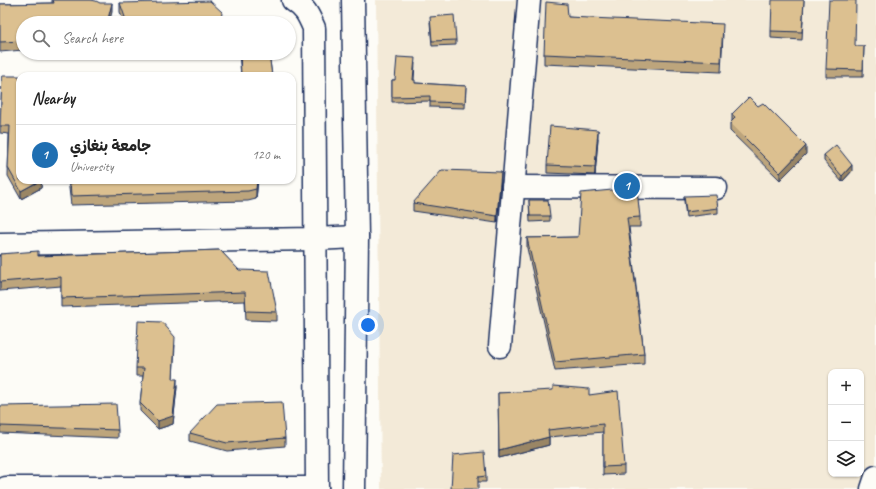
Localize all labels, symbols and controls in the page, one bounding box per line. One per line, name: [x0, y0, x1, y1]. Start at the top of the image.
search box: [16, 16, 296, 60]
icon: search: [30, 27, 52, 49]
text: Search here: [62, 29, 123, 48]
text: Nearby: [32, 88, 75, 109]
text: جامعة بنغازي: [70, 137, 151, 156]
text: 1: [42, 147, 48, 163]
text: 120 m: [252, 147, 280, 163]
text: University: [70, 159, 113, 175]
pin: 1: [614, 171, 640, 201]
your location: [358, 315, 378, 335]
map controls: [828, 369, 864, 477]
button: +: [828, 369, 864, 405]
button: −: [828, 405, 864, 441]
button: layers: [828, 441, 864, 477]

